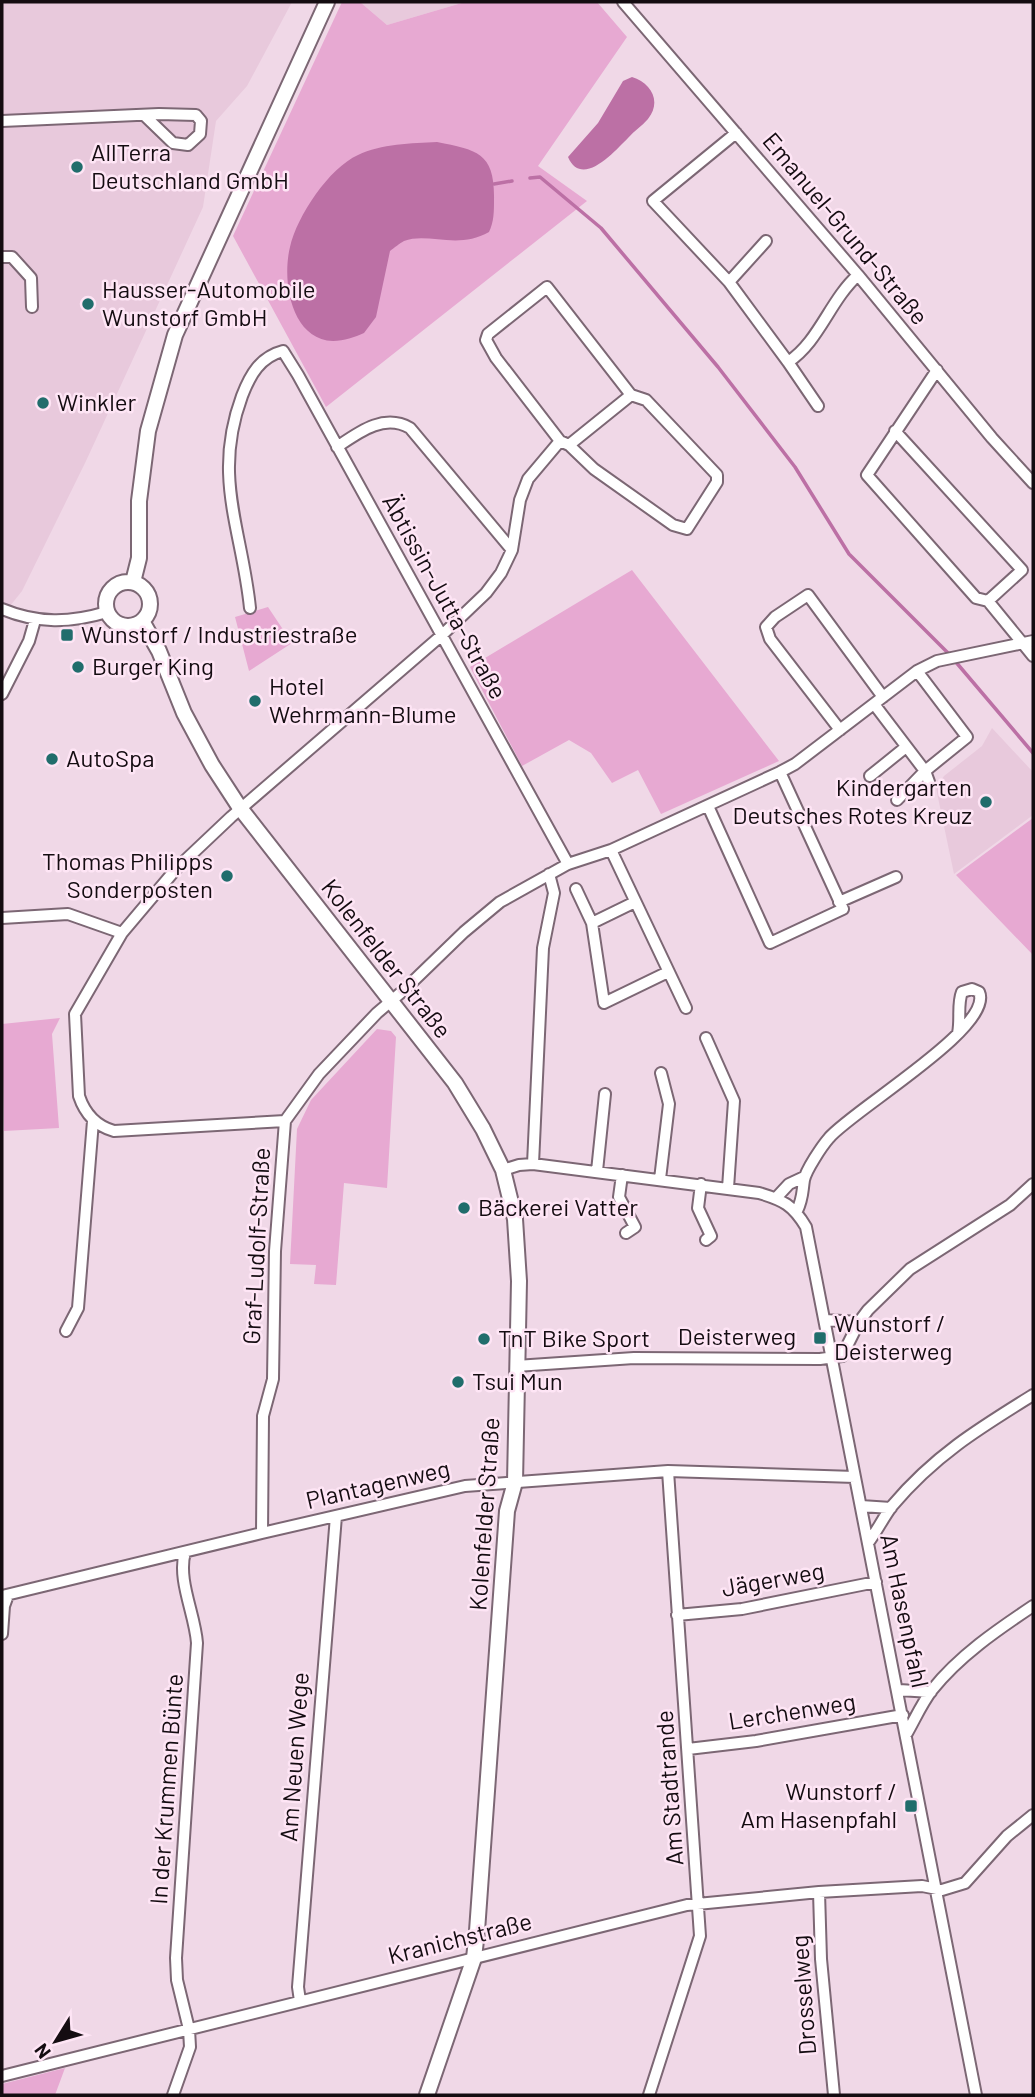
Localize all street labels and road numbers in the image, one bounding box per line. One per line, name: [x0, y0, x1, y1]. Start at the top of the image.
street label: Emanuel-Grund-Straße: [757, 126, 935, 330]
street label: Äbtissin-Jutta-Straße: [377, 489, 514, 704]
street label: Kolenfelder Straße: [316, 873, 458, 1043]
street label: Graf-Ludolf-Straße: [236, 1147, 275, 1345]
street label: Deisterweg: [678, 1321, 796, 1350]
street label: Kolenfelder Straße: [462, 1416, 505, 1611]
street label: Plantagenweg: [303, 1453, 452, 1514]
street label: Am Hasenpfahl: [875, 1531, 936, 1690]
street label: Jägerweg: [719, 1555, 826, 1602]
street label: Am Neuen Wege: [273, 1671, 314, 1843]
street label: In der Krummen Bünte: [143, 1672, 188, 1905]
street label: Lerchenweg: [726, 1686, 857, 1735]
street label: Am Stadtrande: [649, 1709, 688, 1867]
street label: Kranichstraße: [385, 1906, 535, 1969]
street label: Drosselweg: [784, 1934, 821, 2056]

